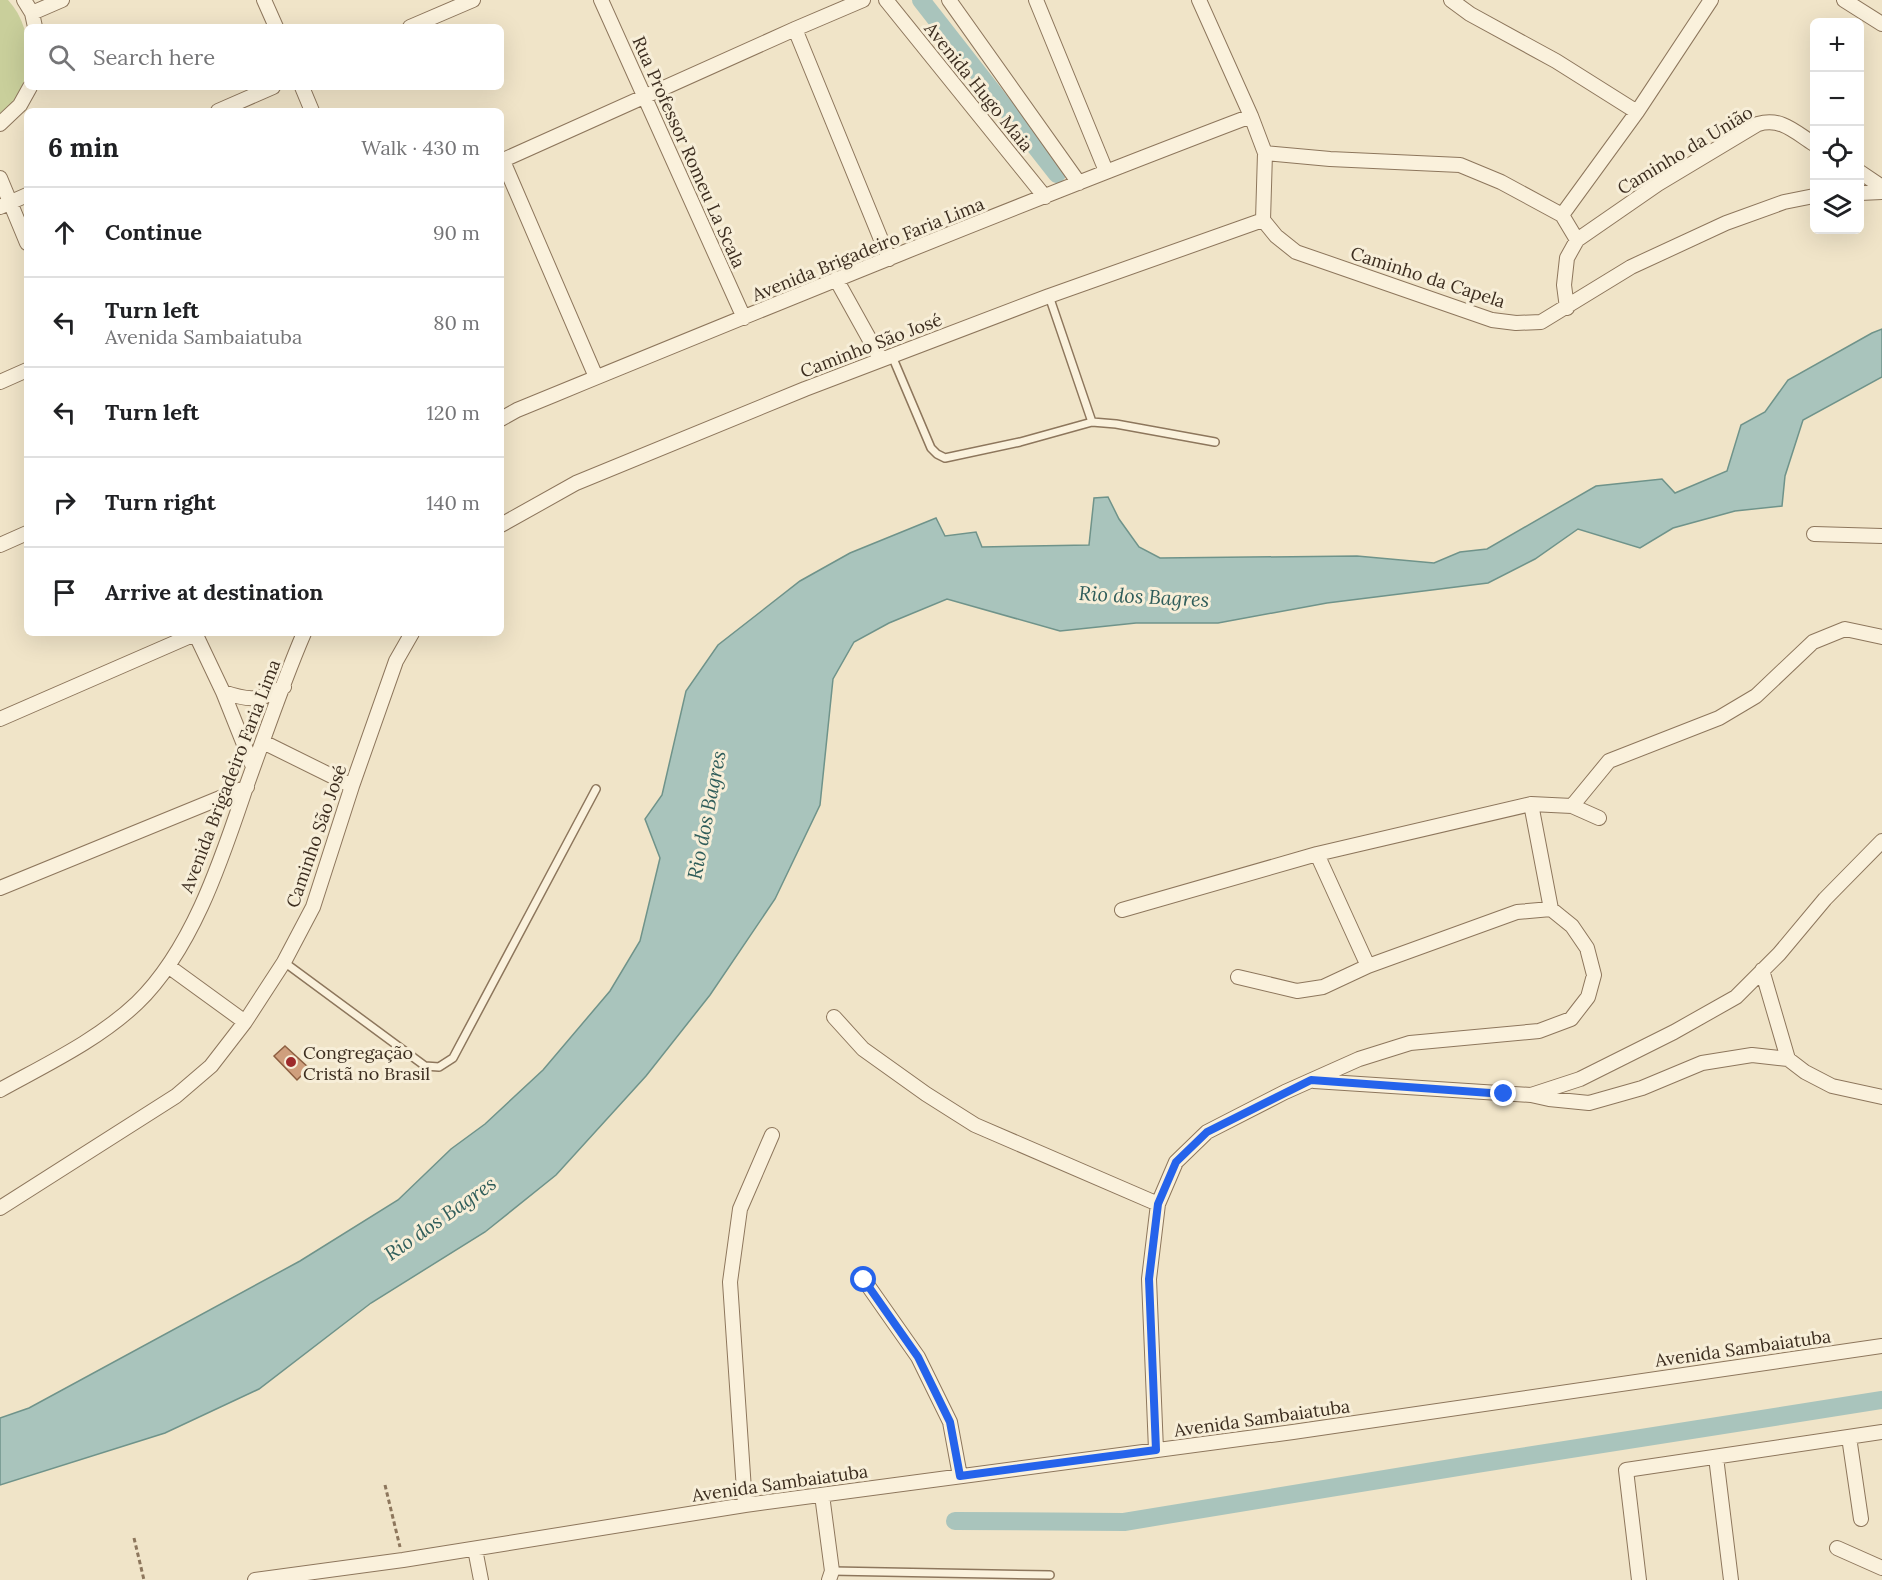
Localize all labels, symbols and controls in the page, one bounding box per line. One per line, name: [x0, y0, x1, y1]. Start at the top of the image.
street label: Avenida Hugo Maia: [919, 17, 1038, 156]
map controls: [1810, 18, 1864, 234]
button: +: [1810, 18, 1864, 72]
search box: [24, 24, 504, 90]
street label: Rua Professor Romeu La Scala: [627, 32, 751, 272]
icon: search: [45, 41, 78, 74]
text: Search here: [93, 43, 215, 71]
button: −: [1810, 72, 1864, 126]
street label: Caminho da União: [1613, 100, 1757, 200]
button: locate: [1810, 126, 1864, 180]
text: 6 min: [48, 131, 119, 164]
text: Walk · 430 m: [361, 135, 480, 160]
button: layers: [1810, 180, 1864, 234]
street label: Avenida Brigadeiro Faria Lima: [748, 192, 987, 307]
icon: ahead: [48, 216, 81, 249]
text: Continue: [105, 218, 202, 246]
text: 90 m: [433, 220, 480, 245]
street label: Caminho da Capela: [1348, 241, 1508, 313]
text: Turn left: [105, 296, 199, 324]
icon: left: [48, 306, 81, 339]
street label: Caminho São José: [797, 307, 945, 383]
text: 80 m: [433, 310, 480, 335]
text: Avenida Sambaiatuba: [105, 324, 302, 349]
icon: left: [48, 396, 81, 429]
text: Turn left: [105, 398, 199, 426]
text: 120 m: [426, 400, 480, 425]
icon: right: [48, 486, 81, 519]
text: Turn right: [105, 488, 216, 516]
text: 140 m: [426, 490, 480, 515]
icon: arrive: [48, 576, 81, 609]
text: Arrive at destination: [105, 578, 323, 606]
water label: Rio dos Bagres: [1078, 580, 1210, 612]
street label: Avenida Brigadeiro Faria Lima: [174, 656, 285, 897]
water label: Rio dos Bagres: [681, 748, 731, 882]
street label: Caminho São José: [281, 761, 351, 911]
place label: Congregação Cristã no Brasil: [303, 1041, 430, 1085]
marker: Congregação Cristã no Brasil: [284, 1055, 298, 1069]
route end: [1490, 1080, 1516, 1106]
water label: Rio dos Bagres: [379, 1170, 501, 1266]
route start: [850, 1266, 876, 1292]
street label: Avenida Sambaiatuba: [1653, 1324, 1832, 1372]
street label: Avenida Sambaiatuba: [1172, 1394, 1351, 1442]
street label: Avenida Sambaiatuba: [690, 1459, 869, 1507]

